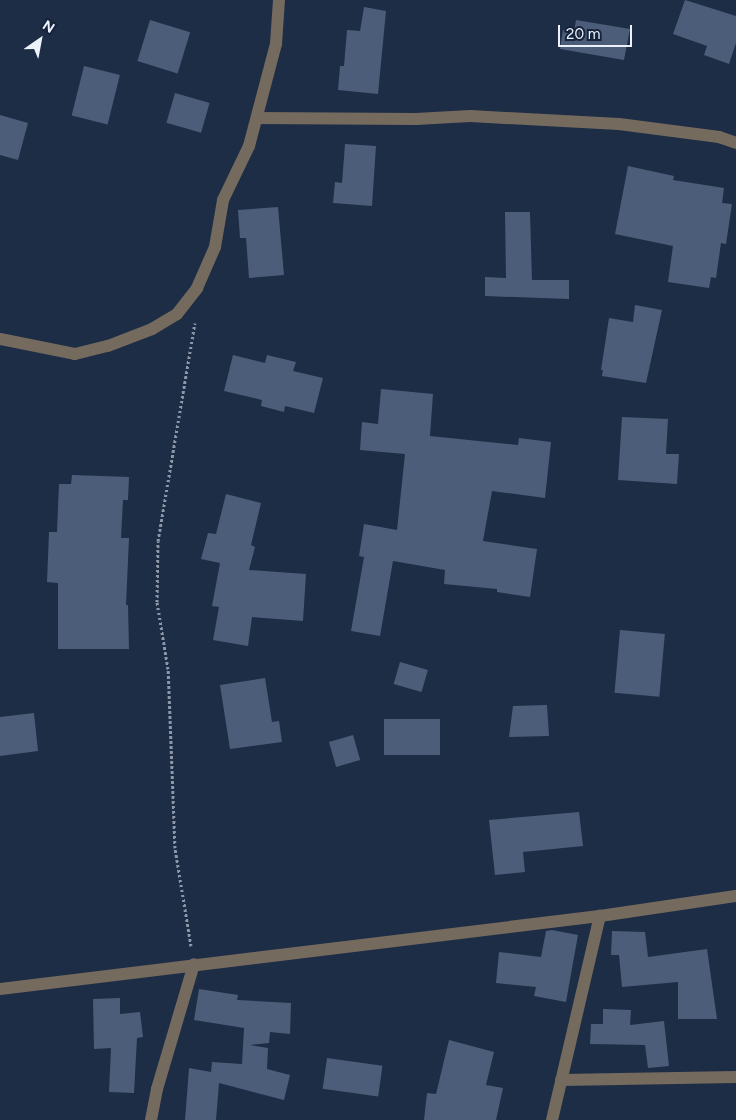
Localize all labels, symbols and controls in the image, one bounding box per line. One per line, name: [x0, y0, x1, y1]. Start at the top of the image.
north arrow: [15, 15, 65, 65]
scale bar: [561, 15, 635, 47]
text: N: [39, 17, 58, 37]
text: 20 m: [566, 25, 600, 43]

